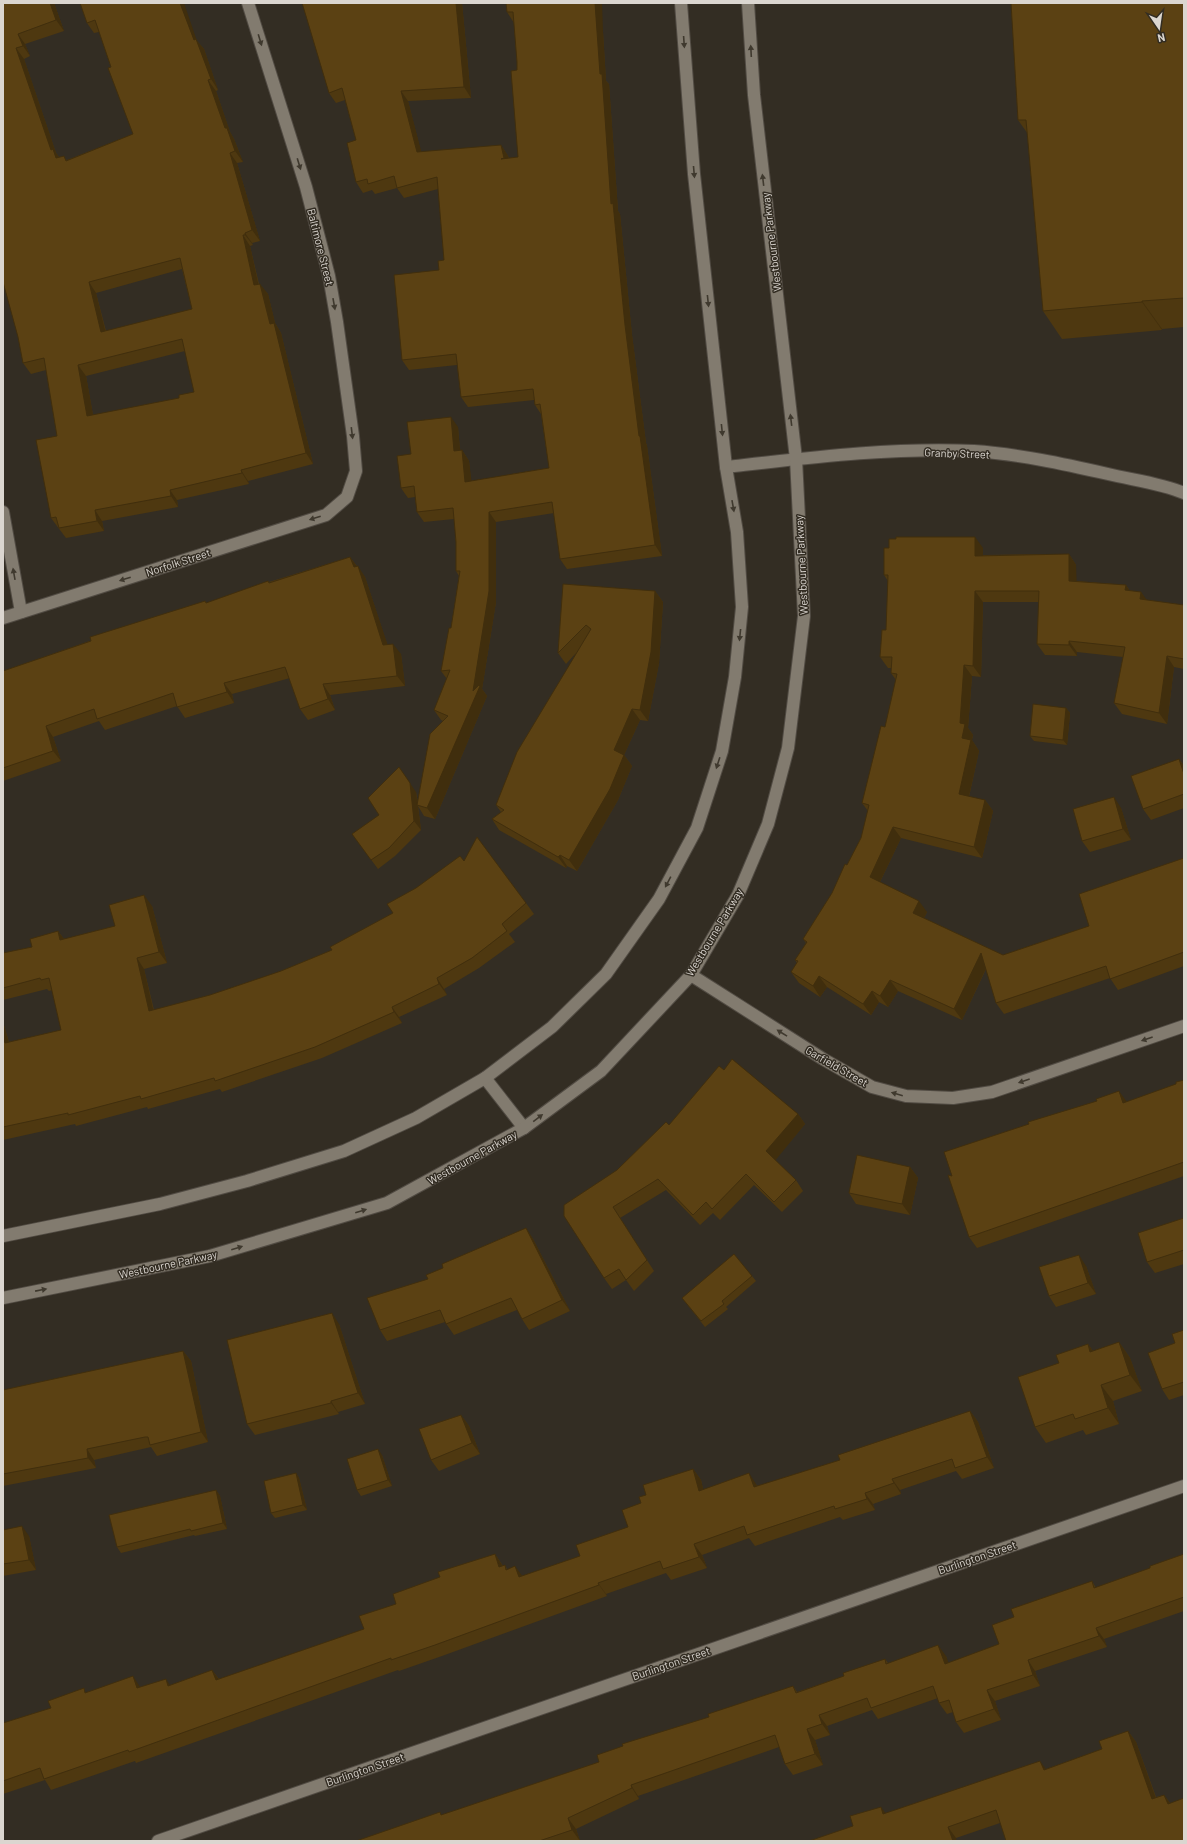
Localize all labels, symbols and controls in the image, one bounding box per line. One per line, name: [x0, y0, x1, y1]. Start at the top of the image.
north arrow: [1139, 8, 1179, 48]
text: N: [1156, 31, 1166, 45]
one-way arrow: [257, 34, 263, 46]
one-way arrow: [681, 36, 688, 48]
one-way arrow: [748, 44, 754, 57]
one-way arrow: [296, 159, 302, 171]
one-way arrow: [690, 165, 697, 178]
one-way arrow: [760, 174, 767, 186]
street label: Westbourne Parkway: [758, 192, 784, 292]
street label: Baltimore Street: [305, 207, 337, 287]
one-way arrow: [705, 295, 711, 307]
one-way arrow: [331, 298, 337, 310]
one-way arrow: [788, 414, 795, 427]
one-way arrow: [719, 424, 726, 436]
one-way arrow: [349, 426, 356, 439]
street label: Granby Street: [924, 445, 990, 461]
one-way arrow: [730, 500, 736, 512]
street label: Westbourne Parkway: [792, 515, 810, 615]
one-way arrow: [309, 516, 321, 522]
street label: Norfolk Street: [144, 545, 212, 579]
one-way arrow: [11, 568, 17, 580]
one-way arrow: [118, 576, 130, 582]
one-way arrow: [736, 629, 743, 641]
one-way arrow: [715, 757, 721, 769]
one-way arrow: [664, 877, 671, 888]
street label: Westbourne Parkway: [683, 886, 745, 978]
one-way arrow: [777, 1029, 788, 1037]
one-way arrow: [1141, 1036, 1153, 1042]
street label: Garfield Street: [804, 1043, 870, 1089]
one-way arrow: [1018, 1078, 1030, 1084]
one-way arrow: [890, 1091, 902, 1097]
one-way arrow: [532, 1114, 543, 1122]
street label: Westbourne Parkway: [425, 1127, 519, 1187]
one-way arrow: [355, 1208, 367, 1214]
one-way arrow: [231, 1245, 243, 1251]
street label: Westbourne Parkway: [118, 1247, 218, 1281]
one-way arrow: [35, 1287, 47, 1293]
street label: Burlington Street: [936, 1538, 1018, 1576]
street label: Burlington Street: [630, 1644, 712, 1682]
street label: Burlington Street: [324, 1750, 406, 1788]

